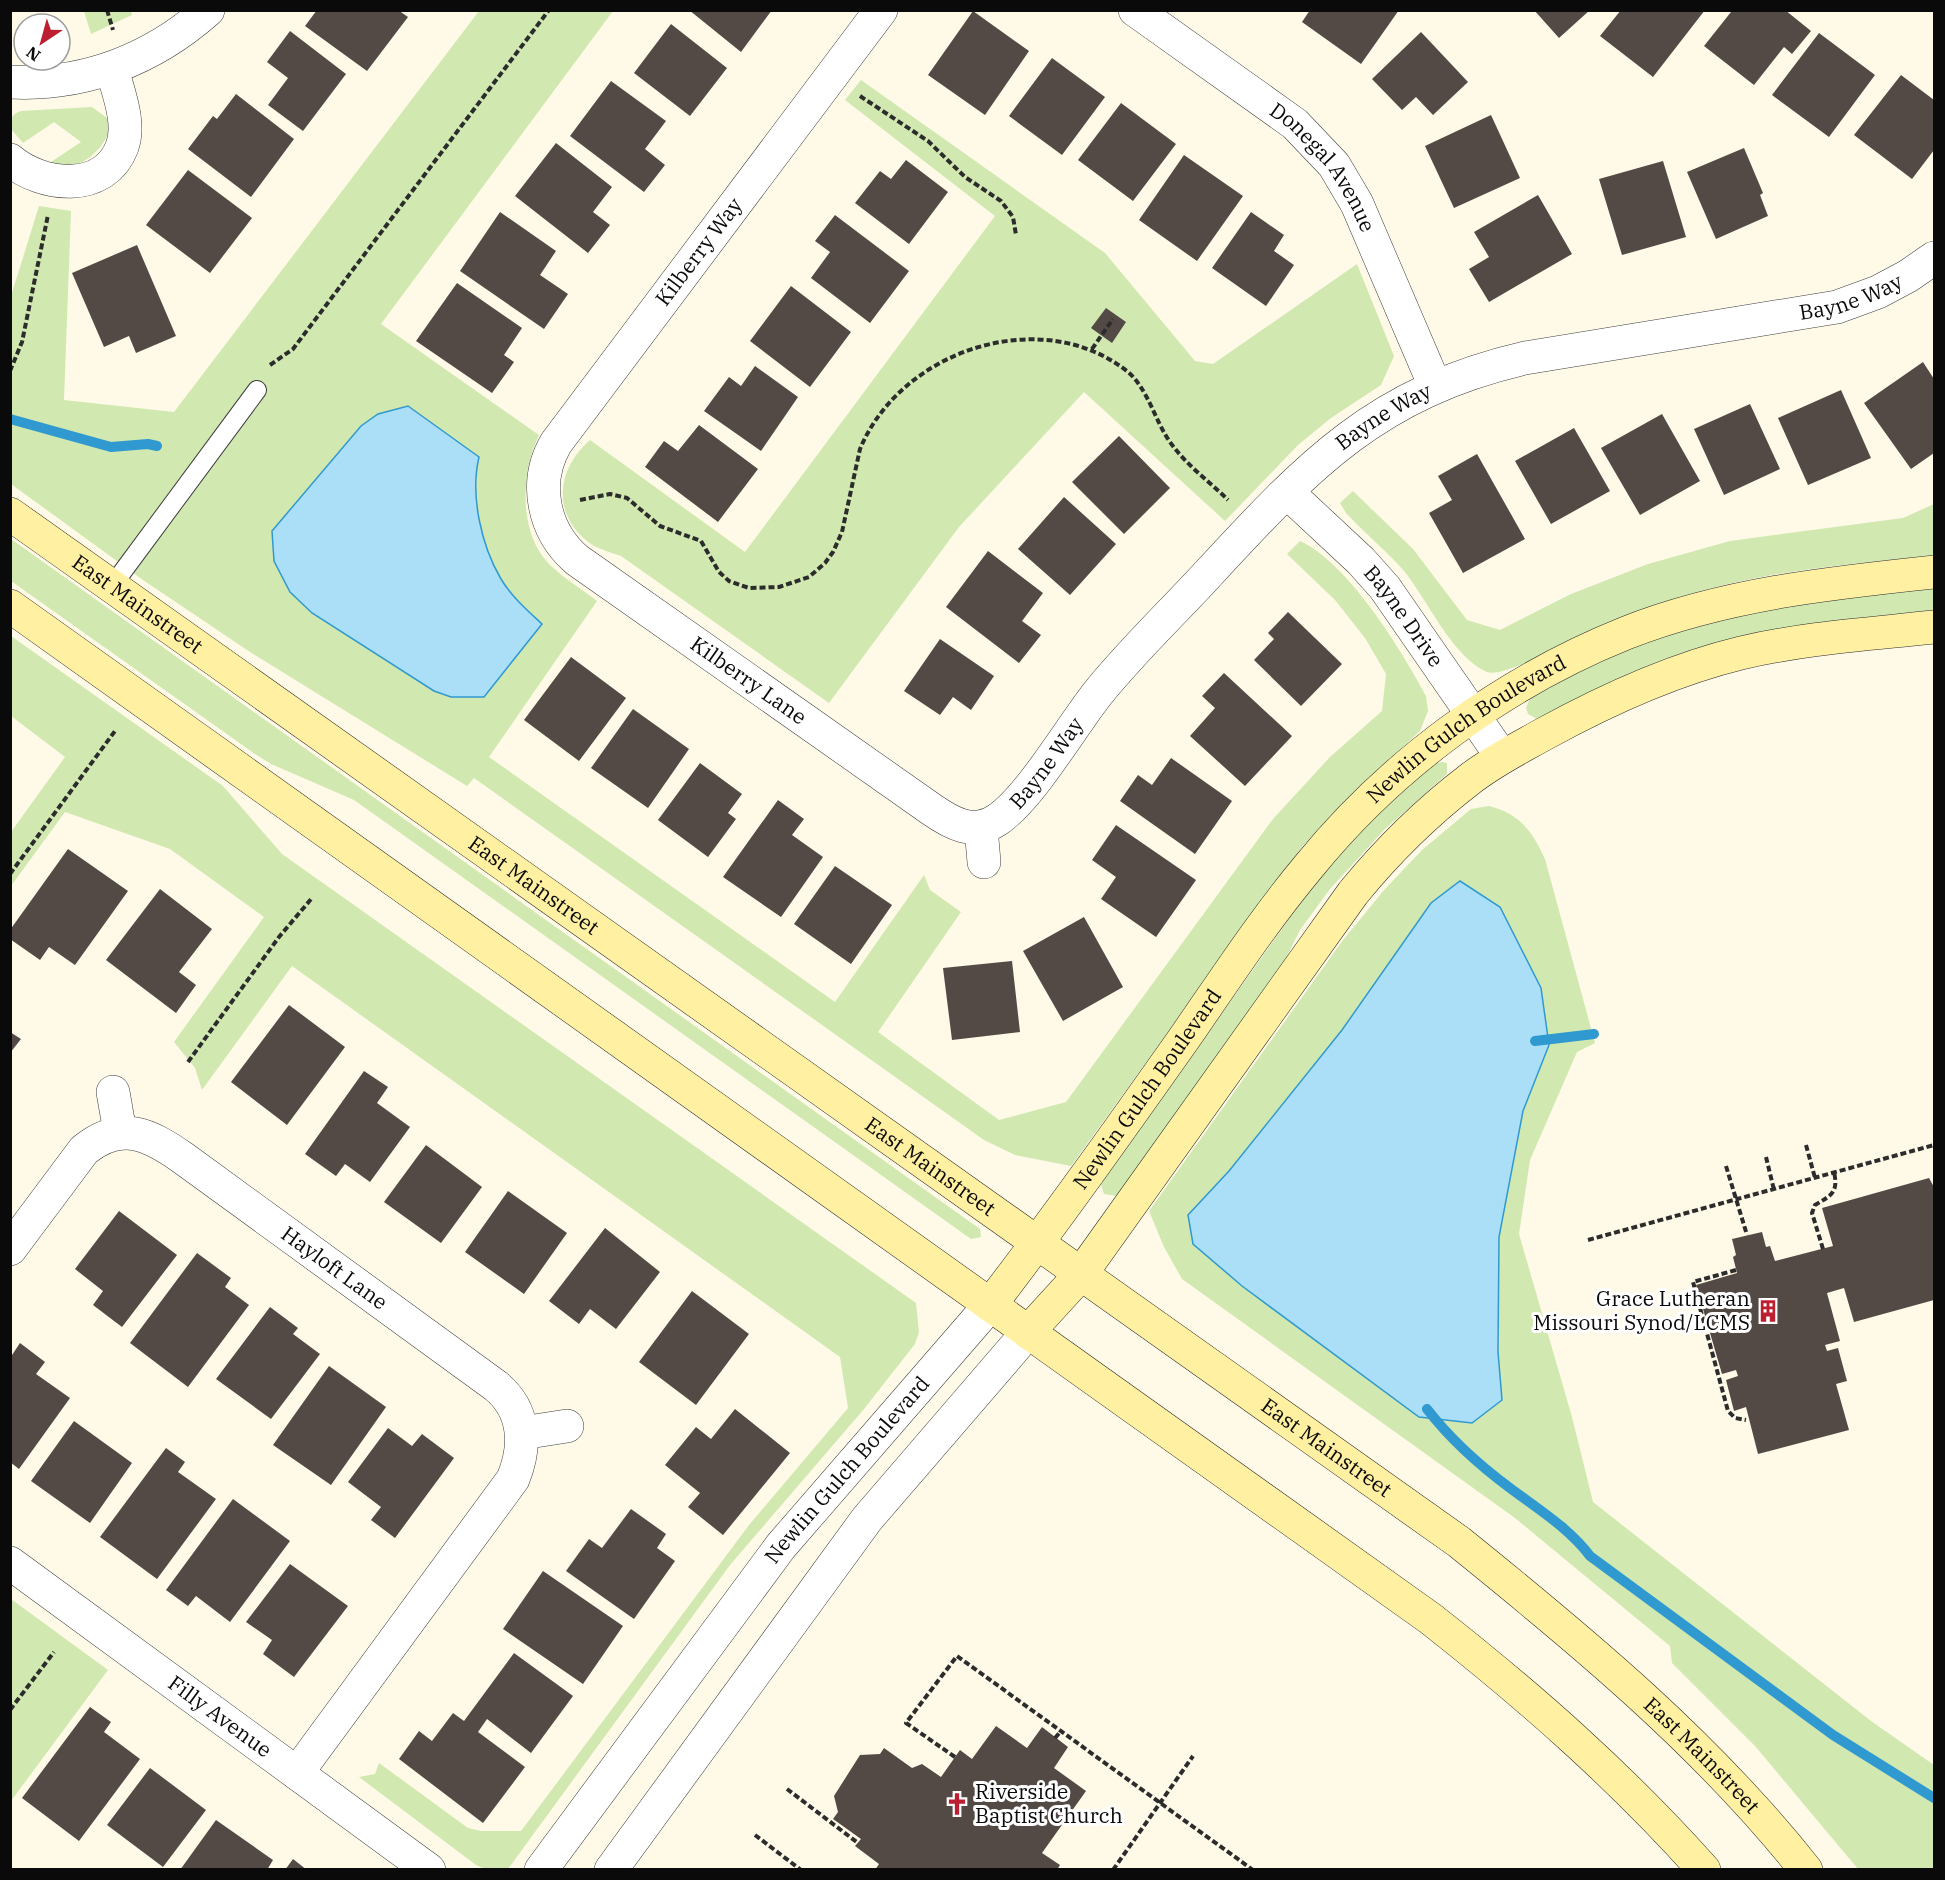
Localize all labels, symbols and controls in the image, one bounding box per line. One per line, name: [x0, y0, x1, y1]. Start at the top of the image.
north arrow: [12, 12, 72, 72]
text: N: [22, 42, 44, 66]
street label: Donegal Avenue: [1265, 95, 1382, 236]
street label: Kilberry Way: [648, 191, 749, 311]
street label: Bayne Way: [1797, 266, 1908, 326]
street label: Bayne Way: [1329, 376, 1436, 456]
street label: East Mainstreet: [67, 547, 209, 659]
street label: Bayne Drive: [1358, 559, 1450, 672]
street label: Kilberry Lane: [685, 629, 813, 730]
street label: Newlin Gulch Boulevard: [1360, 647, 1571, 809]
street label: Bayne Way: [1003, 711, 1090, 815]
street label: East Mainstreet: [463, 829, 605, 941]
street label: Newlin Gulch Boulevard: [1066, 983, 1227, 1195]
street label: East Mainstreet: [860, 1110, 1001, 1222]
street label: Hayloft Lane: [276, 1219, 394, 1315]
place label: Grace Lutheran Missouri Synod/LCMS: [1533, 1284, 1750, 1336]
building icon: Grace Lutheran Missouri Synod/LCMS: [1755, 1298, 1781, 1324]
street label: Newlin Gulch Boulevard: [758, 1369, 935, 1569]
street label: East Mainstreet: [1256, 1391, 1398, 1503]
street label: Filly Avenue: [163, 1669, 278, 1763]
street label: East Mainstreet: [1638, 1690, 1767, 1819]
place label: Riverside Baptist Church: [975, 1777, 1123, 1829]
church icon: Riverside Baptist Church: [944, 1791, 970, 1817]

